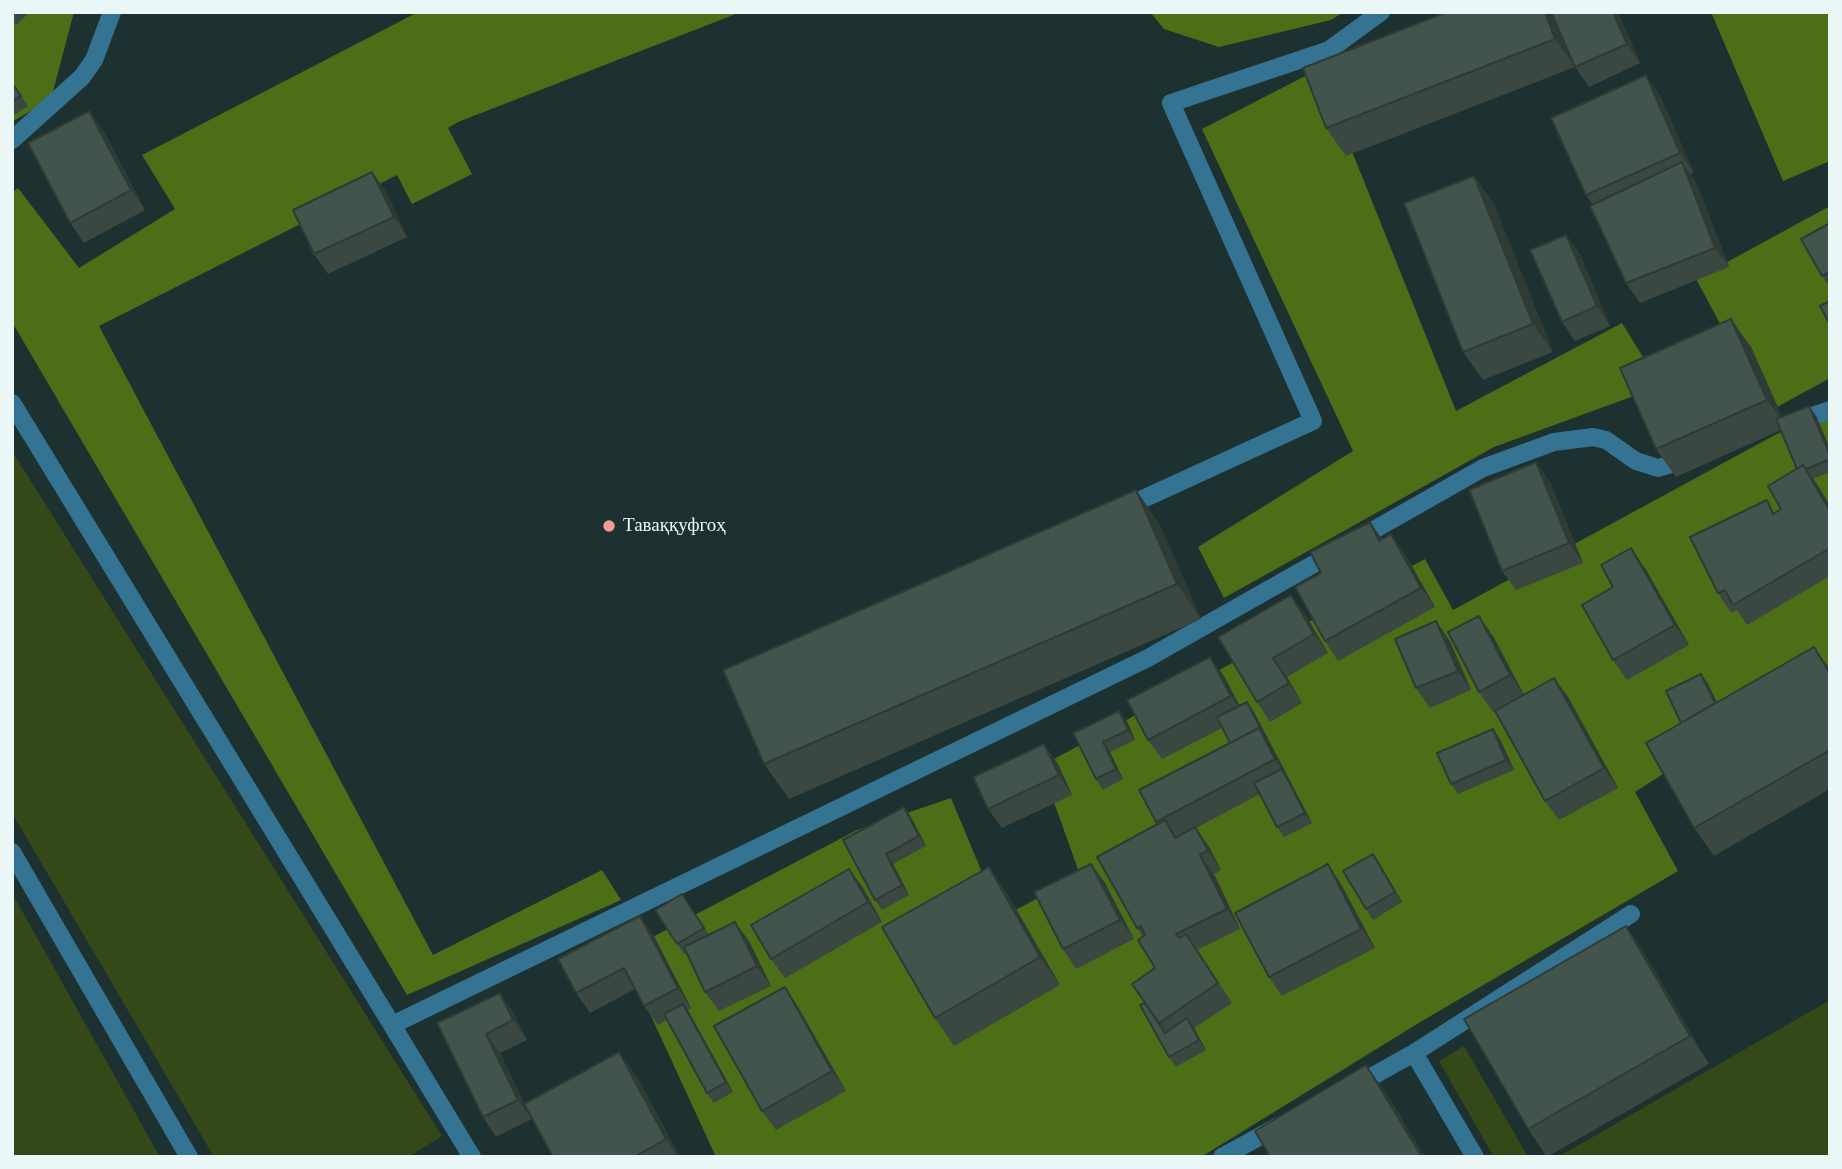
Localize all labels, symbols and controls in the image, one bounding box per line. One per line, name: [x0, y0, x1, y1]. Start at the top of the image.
place label: Таваққуфгоҳ: [623, 515, 726, 537]
marker: Таваққуфгоҳ: [601, 518, 617, 534]

